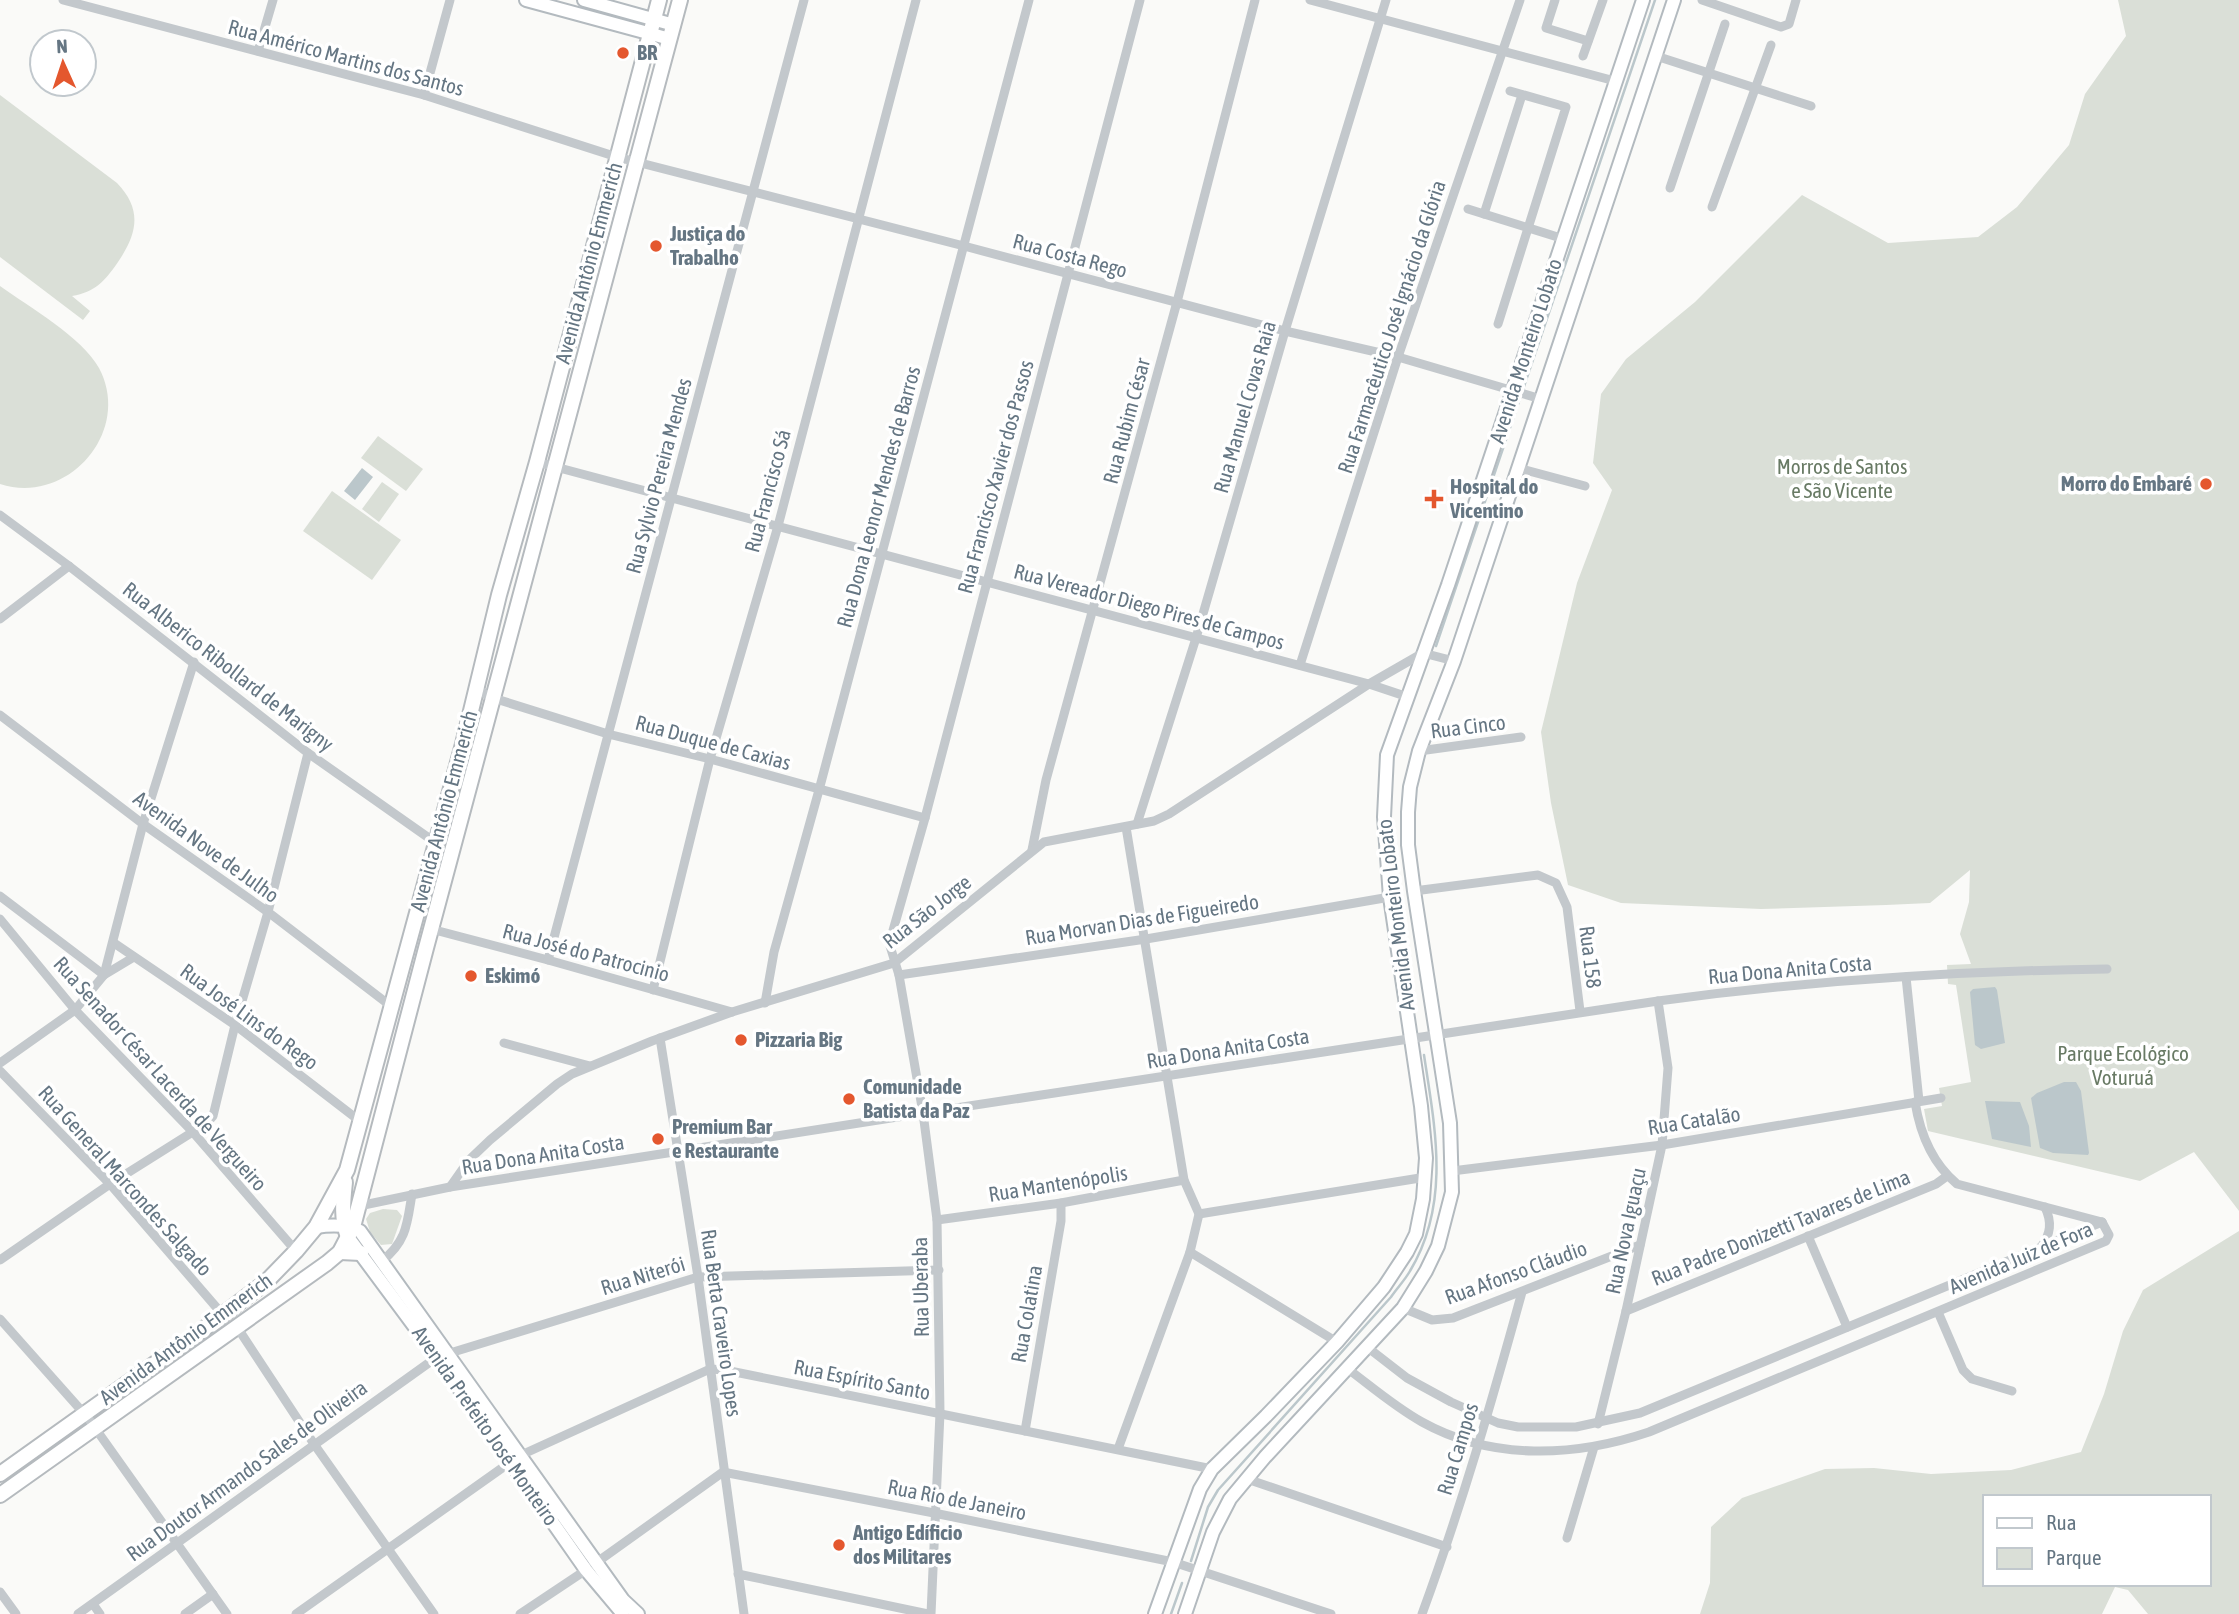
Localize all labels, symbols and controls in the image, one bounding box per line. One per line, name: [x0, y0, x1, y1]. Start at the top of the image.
street label: Rua Américo Martins dos Santos: [226, 14, 467, 100]
north arrow: [28, 28, 98, 98]
text: N: [56, 35, 68, 57]
place label: BR: [637, 40, 658, 64]
marker: BR: [615, 45, 631, 61]
street label: Avenida Antônio Emmerich: [550, 159, 626, 366]
street label: Rua Farmacêutico José Ignácio da Glória: [1332, 177, 1450, 476]
place label: Justiça do Trabalho: [669, 221, 746, 269]
street label: Rua Costa Rego: [1011, 228, 1130, 282]
marker: Justiça do Trabalho: [648, 238, 664, 254]
street label: Avenida Monteiro Lobato: [1484, 255, 1566, 446]
street label: Rua Manuel Covas Raia: [1208, 318, 1280, 496]
street label: Rua Rubim César: [1098, 355, 1155, 486]
street label: Rua Francisco Xavier dos Passos: [952, 357, 1038, 596]
street label: Rua Dona Leonor Mendes de Barros: [832, 363, 925, 630]
street label: Rua Sylvio Pereira Mendes: [620, 375, 696, 576]
street label: Rua Francisco Sá: [739, 427, 795, 555]
park label: Morros de Santos e São Vicente: [1777, 454, 1907, 502]
place label: Morro do Embaré: [2061, 471, 2192, 495]
place label: Hospital do Vicentino: [1449, 474, 1538, 522]
marker: Morro do Embaré: [2198, 476, 2214, 492]
marker: Hospital do Vicentino: [1424, 489, 1444, 509]
street label: Rua Vereador Diego Pires de Campos: [1011, 558, 1287, 654]
street label: Rua Alberico Ribollard de Marigny: [119, 577, 339, 756]
street label: Avenida Antônio Emmerich: [405, 707, 481, 914]
street label: Rua Duque de Caxias: [633, 710, 794, 774]
street label: Rua Cinco: [1429, 710, 1507, 743]
street label: Avenida Nove de Julho: [129, 785, 284, 907]
street label: Avenida Monteiro Lobato: [1371, 818, 1419, 1012]
street label: Rua São Jorge: [878, 869, 975, 953]
street label: Rua Morvan Dias de Figueiredo: [1023, 889, 1260, 949]
street label: Rua José do Patrocinio: [500, 918, 672, 986]
street label: Rua 158: [1575, 924, 1607, 990]
street label: Rua Dona Anita Costa: [1707, 950, 1873, 988]
street label: Rua Senador César Lacerda de Vergueiro: [49, 951, 272, 1195]
street label: Rua José Lins do Rego: [176, 958, 323, 1074]
place label: Eskimó: [485, 963, 540, 987]
marker: Eskimó: [463, 968, 479, 984]
street label: Rua Dona Anita Costa: [1145, 1023, 1311, 1073]
place label: Pizzaria Big: [755, 1027, 843, 1051]
marker: Pizzaria Big: [733, 1032, 749, 1048]
park label: Parque Ecológico Voturuá: [2057, 1041, 2189, 1089]
place label: Comunidade Batista da Paz: [863, 1074, 970, 1122]
street label: Rua General Marcondes Salgado: [34, 1080, 217, 1280]
marker: Comunidade Batista da Paz: [841, 1091, 857, 1107]
street label: Rua Catalão: [1646, 1101, 1742, 1139]
place label: Premium Bar e Restaurante: [672, 1114, 779, 1162]
street label: Rua Dona Anita Costa: [460, 1129, 626, 1179]
marker: Premium Bar e Restaurante: [650, 1131, 666, 1147]
street label: Rua Mantenópolis: [987, 1160, 1129, 1206]
street label: Rua Padre Donizetti Tavares de Lima: [1648, 1164, 1913, 1290]
street label: Rua Nova Iguaçu: [1600, 1165, 1650, 1296]
street label: Avenida Juiz de Fora: [1945, 1216, 2096, 1298]
street label: Rua Berta Craveiro Lopes: [697, 1228, 747, 1418]
street label: Rua Afonso Cláudio: [1441, 1235, 1590, 1309]
street label: Rua Uberaba: [907, 1237, 933, 1337]
street label: Rua Niterói: [598, 1251, 688, 1299]
street label: Rua Colatina: [1006, 1263, 1046, 1365]
street label: Avenida Antônio Emmerich: [94, 1267, 276, 1409]
street label: Avenida Prefeito José Monteiro: [408, 1321, 564, 1530]
street label: Rua Espírito Santo: [792, 1354, 932, 1404]
street label: Rua Doutor Armando Sales de Oliveira: [122, 1375, 371, 1565]
street label: Rua Campos: [1432, 1400, 1482, 1498]
street label: Rua Rio de Janeiro: [886, 1474, 1029, 1524]
legend: [1983, 1495, 2211, 1586]
text: Rua: [2046, 1510, 2076, 1534]
place label: Antigo Edíficio dos Militares: [852, 1520, 963, 1568]
marker: Antigo Edíficio dos Militares: [831, 1537, 847, 1553]
text: Parque: [2046, 1545, 2101, 1569]

